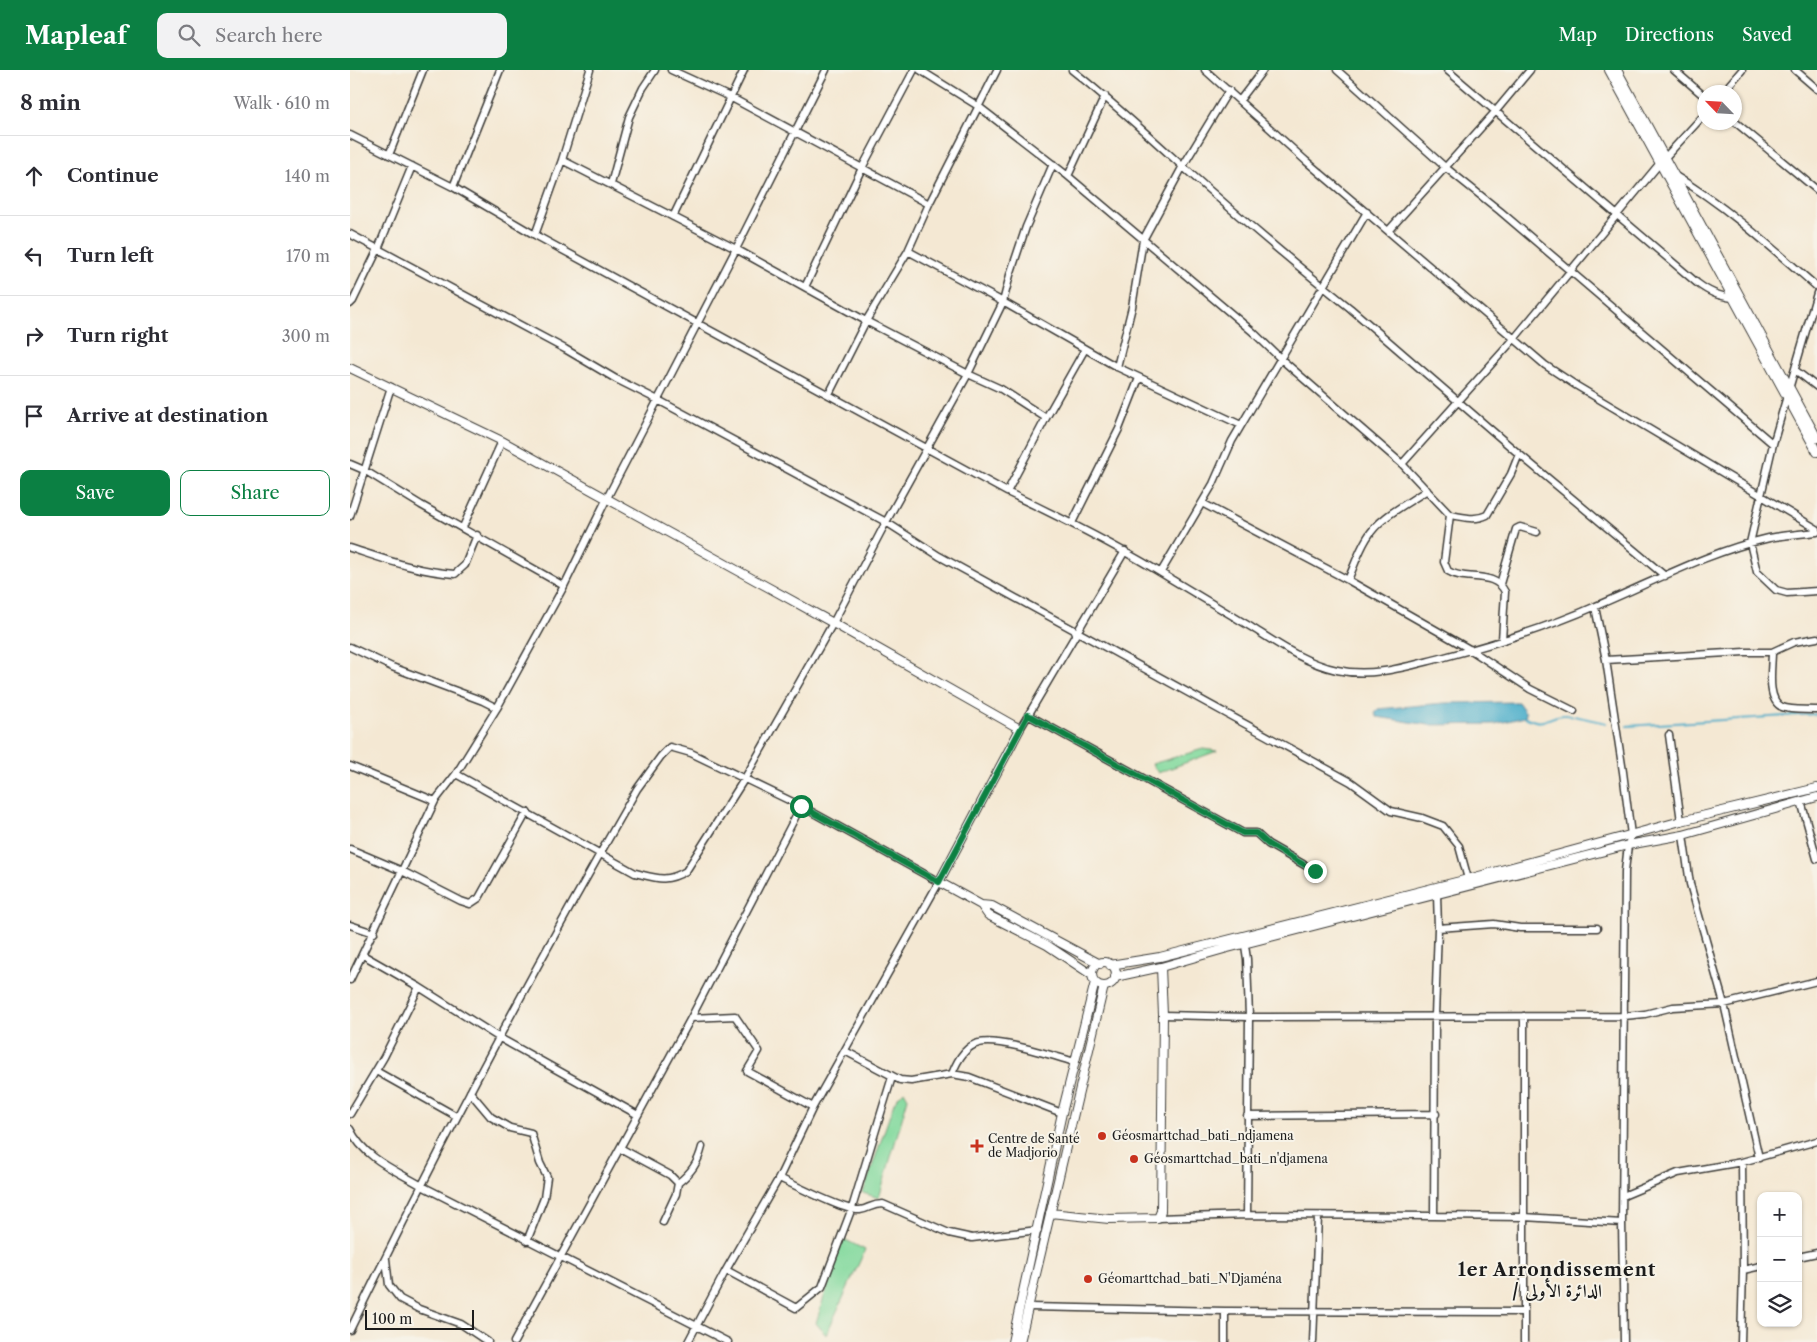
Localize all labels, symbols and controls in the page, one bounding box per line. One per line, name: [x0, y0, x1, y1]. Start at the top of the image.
search box: [157, 13, 507, 58]
text: Mapleaf: [25, 21, 127, 50]
icon: search: [175, 21, 203, 49]
text: Search here: [215, 24, 323, 47]
text: Map: [1558, 24, 1597, 46]
text: Directions: [1625, 24, 1714, 46]
text: Saved: [1742, 24, 1792, 46]
north arrow: [1697, 85, 1742, 130]
text: 8 min: [20, 90, 81, 115]
text: Walk · 610 m: [233, 93, 330, 113]
icon: ahead: [20, 162, 48, 190]
text: Continue: [67, 164, 159, 187]
text: 140 m: [285, 166, 330, 186]
icon: left: [20, 242, 48, 270]
text: Turn left: [67, 244, 154, 267]
text: 170 m: [286, 246, 330, 266]
icon: right: [20, 322, 48, 350]
text: Turn right: [67, 324, 168, 347]
text: 300 m: [282, 326, 330, 346]
icon: arrive: [20, 402, 48, 430]
text: Arrive at destination: [67, 404, 268, 427]
button: Save: [20, 470, 170, 516]
button: Share: [180, 470, 330, 516]
route start: [790, 795, 813, 818]
route end: [1304, 860, 1327, 883]
place label: Géosmarttchad_bati_ndjamena: [1112, 1128, 1294, 1143]
marker: Géosmarttchad_bati_ndjamena: [1096, 1130, 1108, 1142]
place label: Centre de Santé de Madjorio: [988, 1131, 1080, 1160]
marker: Centre de Santé de Madjorio: [970, 1139, 984, 1153]
place label: Géosmarttchad_bati_n'djamena: [1144, 1151, 1329, 1166]
marker: Géosmarttchad_bati_n'djamena: [1128, 1153, 1140, 1165]
map controls: [1757, 1192, 1802, 1327]
button: +: [1757, 1192, 1802, 1237]
button: −: [1757, 1237, 1802, 1282]
district label: 1er Arrondissement / الدائرة الأولى: [1458, 1259, 1656, 1302]
place label: Géomarttchad_bati_N'Djaména: [1098, 1271, 1283, 1286]
marker: Géomarttchad_bati_N'Djaména: [1082, 1273, 1094, 1285]
button: layers: [1757, 1282, 1802, 1327]
scale bar: [365, 1307, 474, 1330]
text: 100 m: [372, 1310, 412, 1328]

